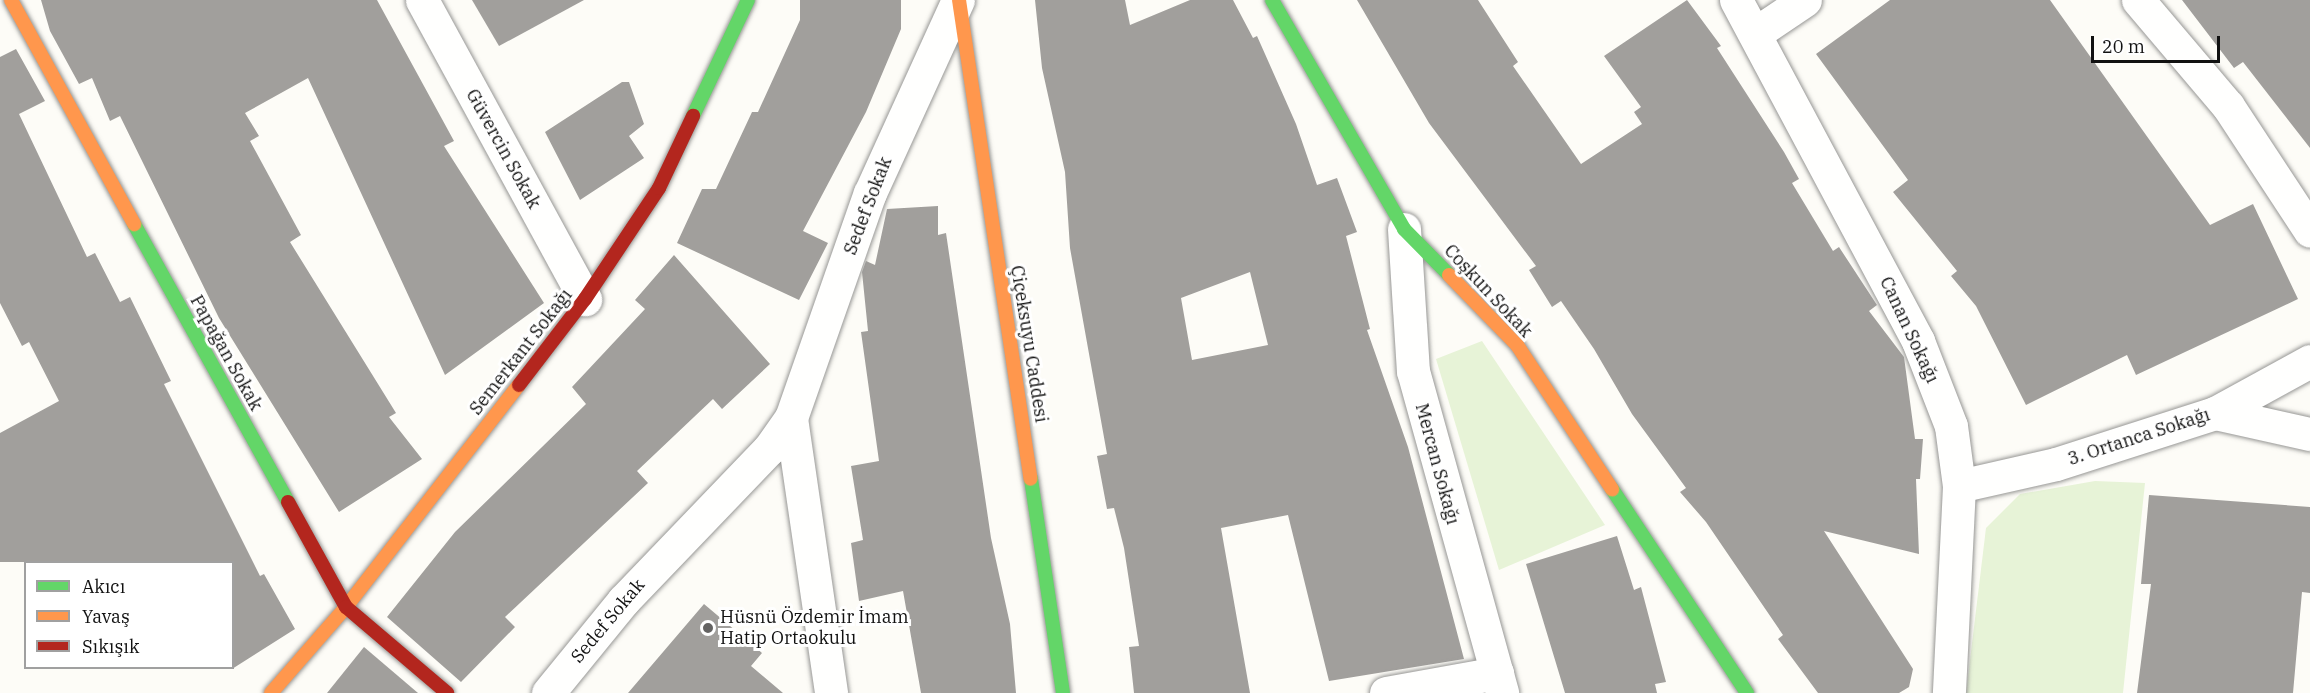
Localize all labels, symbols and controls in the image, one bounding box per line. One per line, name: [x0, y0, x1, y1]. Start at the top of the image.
scale bar: [2094, 24, 2223, 62]
text: 20 m: [2102, 35, 2145, 58]
street label: Güvercin Sokak: [461, 85, 545, 213]
street label: Sedef Sokak: [839, 154, 897, 258]
street label: Coşkun Sokak: [1439, 240, 1537, 342]
street label: Çiçeksuyu Caddesi: [1006, 264, 1052, 424]
street label: Canan Sokağı: [1875, 273, 1943, 387]
street label: Semerkant Sokağı: [465, 285, 577, 419]
street label: Papağan Sokak: [185, 292, 267, 414]
street label: Mercan Sokağı: [1410, 401, 1464, 527]
street label: 3. Ortanca Sokağı: [2065, 404, 2213, 470]
legend: [24, 561, 234, 669]
text: Akıcı: [82, 575, 125, 598]
street label: Sedef Sokak: [567, 575, 649, 667]
text: Yavaş: [82, 605, 130, 628]
place label: Hüsnü Özdemir İmam Hatip Ortaokulu: [720, 607, 909, 650]
marker: Hüsnü Özdemir İmam Hatip Ortaokulu: [701, 621, 715, 635]
text: Sıkışık: [82, 635, 139, 658]

